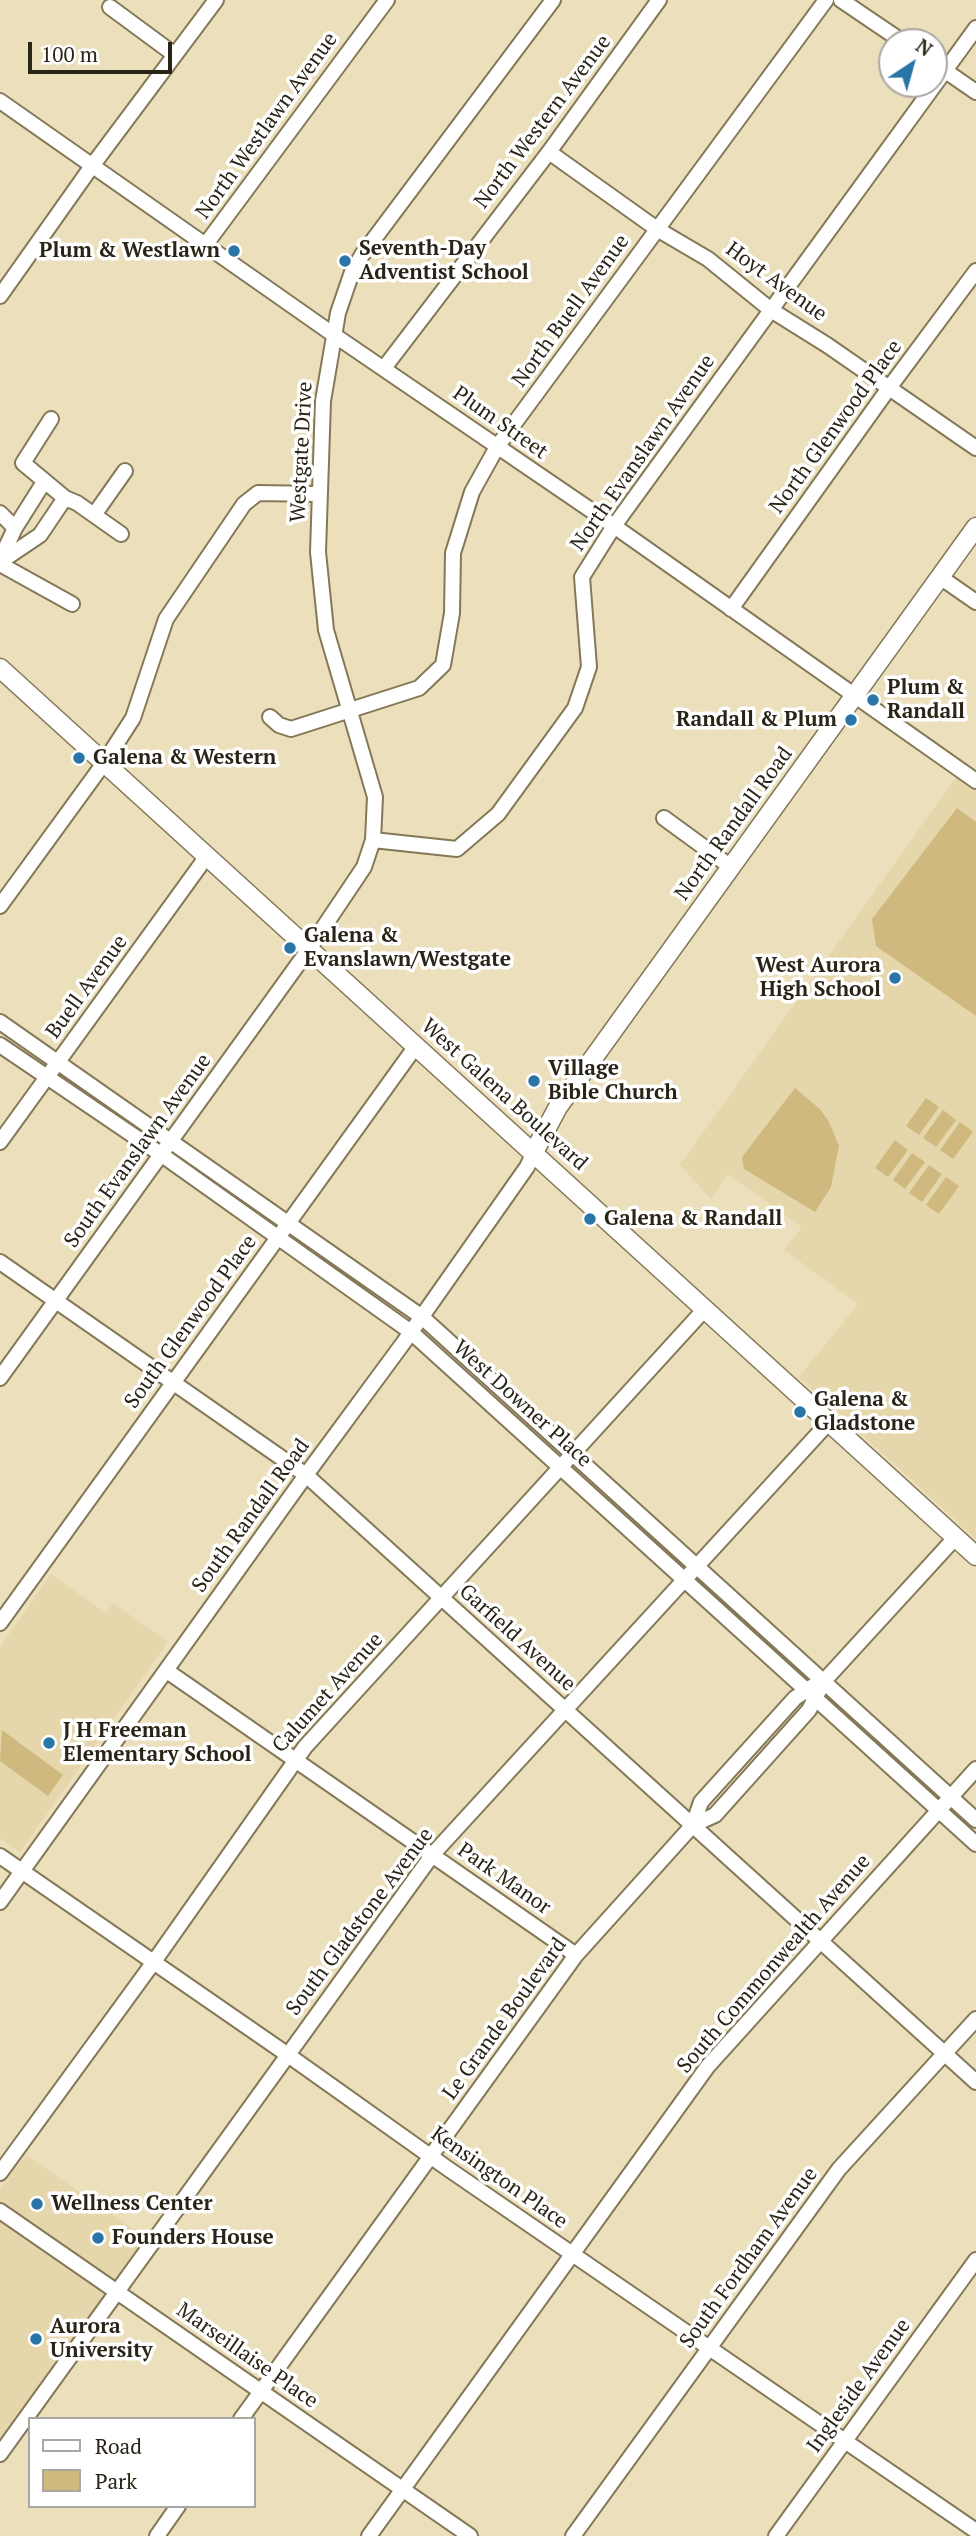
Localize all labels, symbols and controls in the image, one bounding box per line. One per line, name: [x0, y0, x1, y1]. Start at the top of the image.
scale bar: [32, 28, 175, 72]
street label: North Westlawn Avenue: [191, 28, 343, 224]
north arrow: [878, 28, 948, 98]
street label: North Western Avenue: [469, 30, 617, 214]
text: N: [911, 33, 938, 62]
text: 100 m: [41, 40, 98, 68]
street label: North Buell Avenue: [507, 230, 635, 392]
place label: Seventh-Day Adventist School: [359, 236, 529, 286]
street label: Hoyt Avenue: [721, 237, 831, 327]
place label: Plum & Westlawn: [39, 238, 220, 264]
marker: Plum & Westlawn: [226, 243, 242, 259]
marker: Seventh-Day Adventist School: [337, 253, 353, 269]
street label: North Glenwood Place: [765, 335, 907, 519]
street label: North Evanslawn Avenue: [566, 350, 720, 556]
street label: Westgate Drive: [286, 381, 318, 523]
street label: Plum Street: [448, 381, 552, 465]
place label: Plum & Randall: [887, 675, 965, 725]
marker: Plum & Randall: [865, 692, 881, 708]
place label: Randall & Plum: [676, 707, 837, 733]
marker: Randall & Plum: [843, 712, 859, 728]
street label: North Randall Road: [670, 742, 798, 906]
place label: Galena & Western: [93, 745, 276, 771]
marker: Galena & Western: [71, 750, 87, 766]
place label: Galena & Evanslawn/Westgate: [304, 923, 511, 973]
street label: Buell Avenue: [41, 930, 133, 1044]
marker: Galena & Evanslawn/Westgate: [282, 940, 298, 956]
place label: West Aurora High School: [755, 953, 881, 1003]
marker: West Aurora High School: [887, 970, 903, 986]
street label: West Galena Boulevard: [416, 1014, 592, 1176]
street label: South Evanslawn Avenue: [59, 1049, 217, 1253]
place label: Village Bible Church: [548, 1056, 678, 1106]
marker: Village Bible Church: [526, 1073, 542, 1089]
place label: Galena & Randall: [604, 1206, 782, 1232]
marker: Galena & Randall: [582, 1211, 598, 1227]
street label: South Glenwood Place: [120, 1230, 262, 1414]
street label: West Downer Place: [447, 1335, 597, 1473]
place label: Galena & Gladstone: [814, 1387, 915, 1437]
marker: Galena & Gladstone: [792, 1404, 808, 1420]
street label: South Randall Road: [187, 1434, 315, 1598]
street label: Garfield Avenue: [454, 1579, 580, 1697]
street label: Calumet Avenue: [268, 1628, 388, 1758]
place label: J H Freeman Elementary School: [63, 1718, 251, 1768]
marker: J H Freeman Elementary School: [41, 1735, 57, 1751]
street label: South Gladstone Avenue: [281, 1823, 439, 2021]
street label: Park Manor: [453, 1838, 555, 1920]
street label: South Commonwealth Avenue: [672, 1849, 876, 2079]
street label: Le Grande Boulevard: [438, 1933, 572, 2105]
street label: Kensington Place: [426, 2122, 572, 2234]
street label: South Fordham Avenue: [675, 2162, 823, 2354]
place label: Wellness Center: [51, 2191, 213, 2217]
marker: Wellness Center: [29, 2196, 45, 2212]
place label: Founders House: [112, 2225, 274, 2251]
marker: Founders House: [90, 2230, 106, 2246]
street label: Marseillaise Place: [172, 2298, 322, 2414]
place label: Aurora University: [50, 2314, 153, 2364]
street label: Ingleside Avenue: [802, 2314, 916, 2458]
marker: Aurora University: [28, 2331, 44, 2347]
legend: [28, 2417, 256, 2508]
text: Road: [95, 2432, 142, 2460]
text: Park: [95, 2467, 137, 2495]

